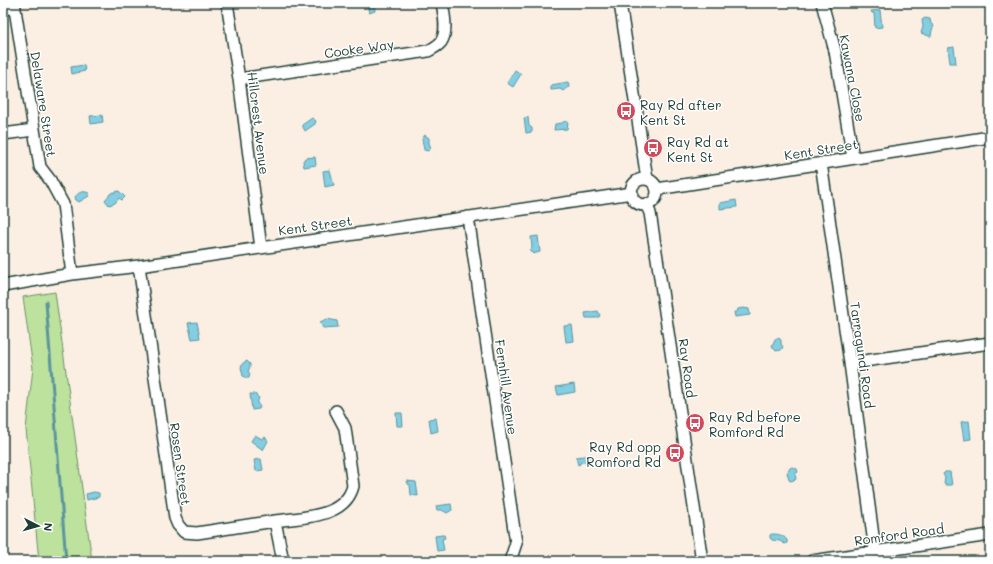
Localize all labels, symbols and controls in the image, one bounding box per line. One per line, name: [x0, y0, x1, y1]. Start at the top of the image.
street label: Kawana Close: [836, 33, 870, 123]
street label: Cooke Way: [323, 35, 395, 61]
street label: Delaware Street: [27, 50, 61, 158]
street label: Hillcrest Avenue: [244, 71, 274, 175]
place label: Ray Rd after Kent St: [640, 96, 722, 128]
bus stop icon: Ray Rd after Kent St: [615, 100, 637, 122]
place label: Ray Rd at Kent St: [667, 133, 729, 165]
street label: Kent Street: [783, 135, 859, 163]
bus stop icon: Ray Rd at Kent St: [642, 137, 664, 159]
street label: Kent Street: [277, 211, 353, 239]
street label: Tarragundi Road: [847, 301, 879, 409]
street label: Ray Road: [675, 337, 701, 399]
street label: Fernhill Avenue: [492, 338, 522, 436]
place label: Ray Rd before Romford Rd: [709, 408, 801, 440]
bus stop icon: Ray Rd before Romford Rd: [684, 412, 706, 434]
street label: Rosen Street: [167, 422, 195, 507]
place label: Ray Rd opp Romford Rd: [586, 438, 661, 470]
bus stop icon: Ray Rd opp Romford Rd: [664, 442, 686, 464]
north arrow: [18, 506, 58, 546]
street label: Romford Road: [853, 519, 945, 549]
text: N: [41, 522, 56, 532]

